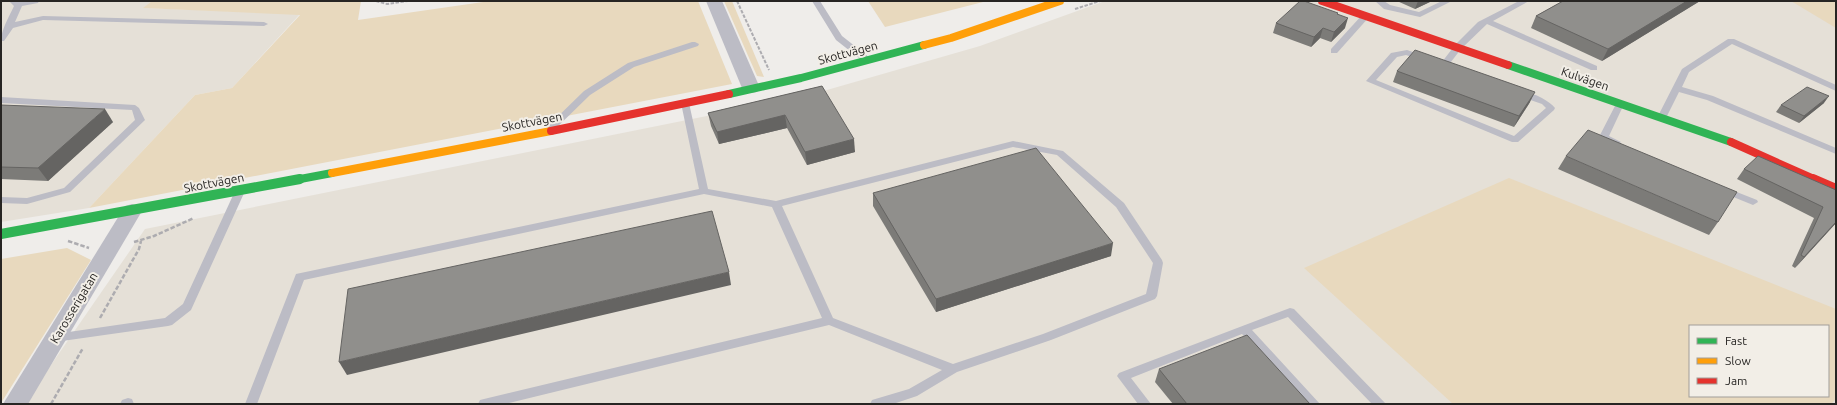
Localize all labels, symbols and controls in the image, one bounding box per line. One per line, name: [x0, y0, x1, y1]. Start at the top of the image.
street label: Skottvägen: [817, 38, 879, 67]
street label: Kulvägen: [1560, 64, 1611, 93]
street label: Skottvägen: [501, 109, 563, 134]
street label: Skottvägen: [183, 170, 245, 195]
street label: Karosserigatan: [47, 270, 100, 346]
legend: [1689, 325, 1829, 397]
text: Fast: [1725, 334, 1747, 347]
text: Slow: [1725, 354, 1751, 367]
text: Jam: [1725, 374, 1747, 387]

